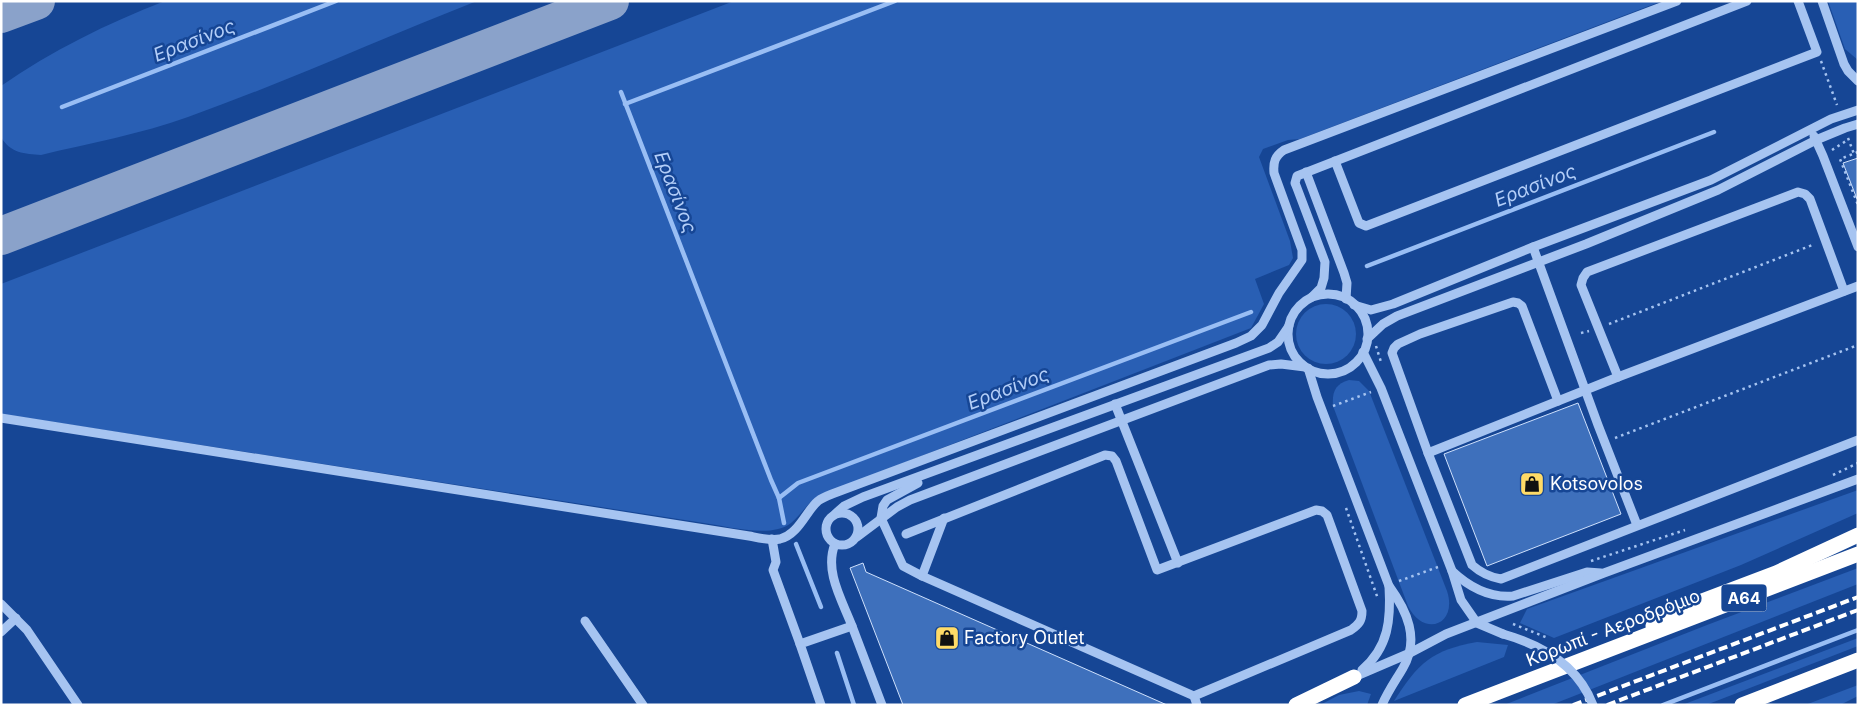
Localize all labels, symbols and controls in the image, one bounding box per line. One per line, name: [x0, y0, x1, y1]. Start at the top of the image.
water label: Ερασίνος: [150, 14, 239, 67]
water label: Ερασίνος: [649, 148, 702, 237]
water label: Ερασίνος: [1491, 159, 1580, 212]
water label: Ερασίνος: [964, 362, 1053, 415]
shop icon: Kotsovolos: [1519, 471, 1545, 497]
place label: Kotsovolos: [1550, 473, 1643, 494]
road number: Α64: [1722, 584, 1766, 612]
street label: Κορωπί - Αεροδρόμιο: [1523, 585, 1703, 670]
shop icon: Factory Outlet: [934, 625, 960, 651]
place label: Factory Outlet: [964, 627, 1084, 648]

